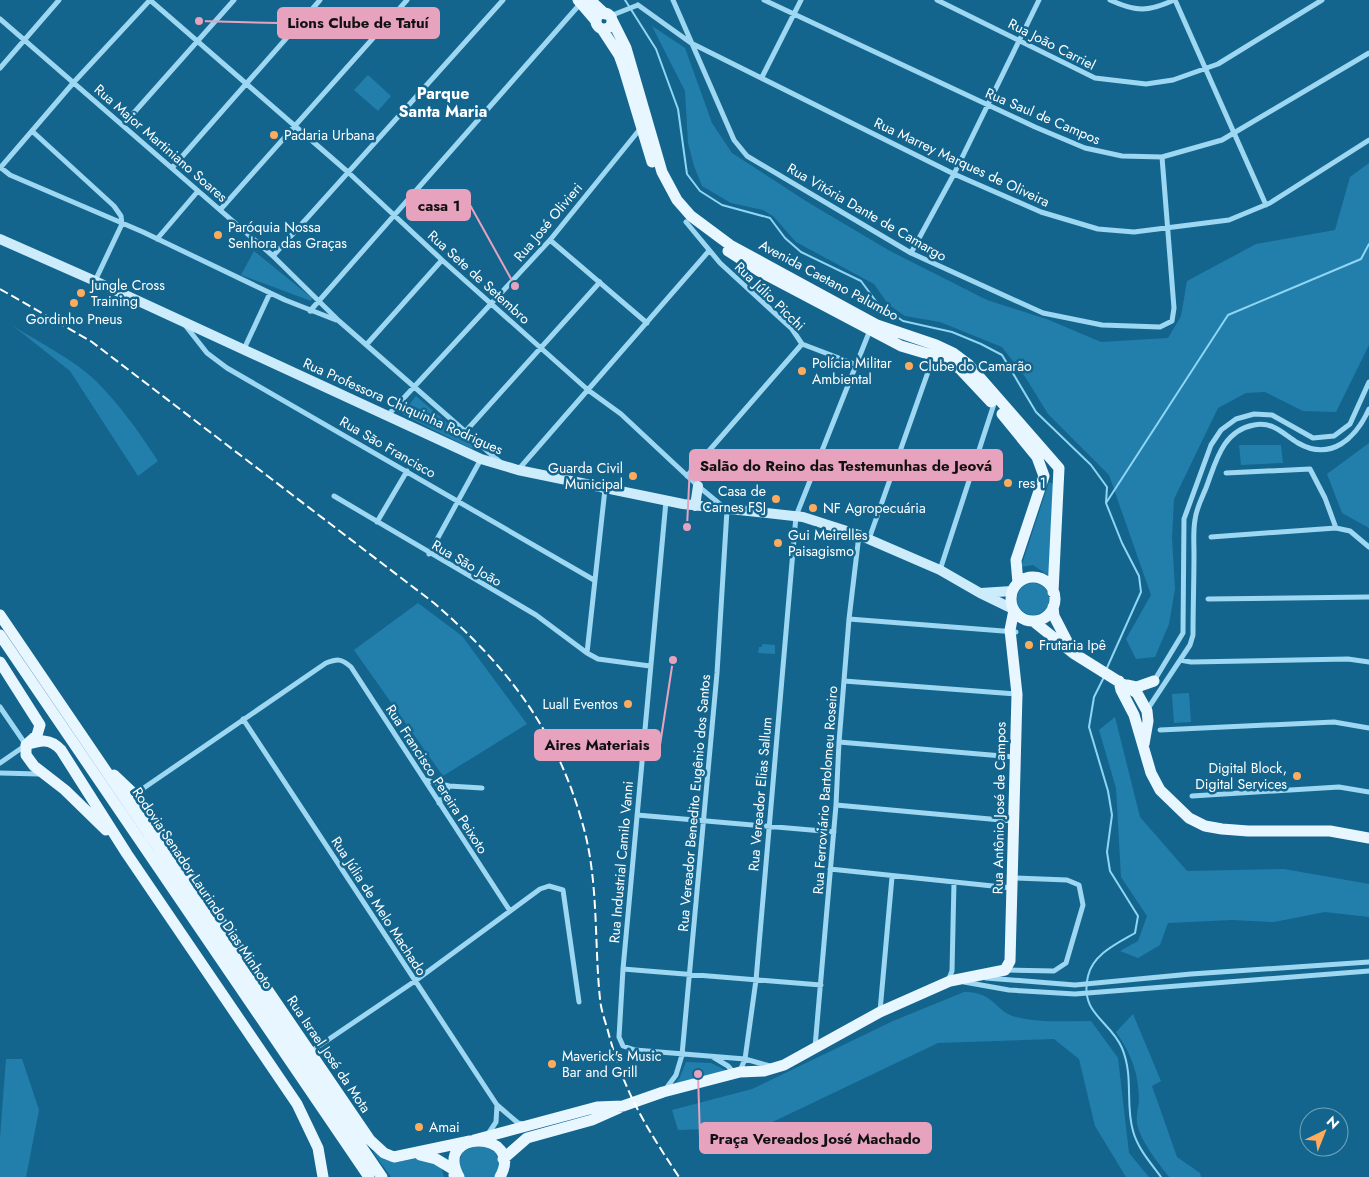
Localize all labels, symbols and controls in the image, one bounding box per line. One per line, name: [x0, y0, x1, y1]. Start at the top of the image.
callout: Lions Clube de Tatuí: [278, 8, 439, 38]
text: Lions Clube de Tatuí: [287, 12, 430, 34]
street label: Rua João Carriel: [1005, 13, 1099, 75]
street label: Rua Major Martiniano Soares: [90, 79, 232, 207]
district label: Parque Santa Maria: [399, 82, 487, 123]
street label: Rua Saul de Campos: [982, 83, 1104, 149]
street label: Rua Marrey Marques de Oliveira: [871, 112, 1053, 212]
place label: Padaria Urbana: [284, 125, 374, 145]
marker: Padaria Urbana: [268, 129, 280, 141]
street label: Rua Vitória Dante de Camargo: [783, 158, 951, 266]
street label: Rua José Olivieri: [509, 178, 587, 266]
callout: casa 1: [407, 190, 470, 220]
text: casa 1: [418, 195, 460, 217]
place label: Paróquia Nossa Senhora das Graças: [228, 217, 347, 253]
street label: Rua Sete de Setembro: [423, 225, 535, 329]
marker: Paróquia Nossa Senhora das Graças: [212, 229, 224, 241]
street label: Avenida Caetano Palumbo: [756, 235, 903, 326]
street label: Rua Júlio Picchi: [730, 257, 810, 335]
place label: Jungle Cross Training: [89, 275, 165, 311]
marker: Jungle Cross Training: [75, 287, 87, 299]
marker: Gordinho Pneus: [68, 297, 80, 309]
place label: Gordinho Pneus: [26, 309, 123, 329]
street label: Rua Professora Chiquinha Rodrigues: [300, 353, 506, 459]
place label: Polícia Militar Ambiental: [812, 353, 892, 389]
place label: Clube do Camarão: [919, 356, 1032, 376]
marker: Clube do Camarão: [903, 360, 915, 372]
marker: Polícia Militar Ambiental: [796, 365, 808, 377]
street label: Rua São Francisco: [336, 411, 440, 483]
callout: Salão do Reino das Testemunhas de Jeová: [690, 450, 1002, 480]
text: Salão do Reino das Testemunhas de Jeová: [700, 455, 992, 477]
place label: Guarda Civil Municipal: [548, 458, 623, 494]
marker: Guarda Civil Municipal: [627, 470, 639, 482]
place label: res 1: [1018, 473, 1046, 493]
marker: res 1: [1002, 477, 1014, 489]
place label: Casa de Carnes FSJ: [702, 481, 766, 517]
marker: Casa de Carnes FSJ: [770, 493, 782, 505]
place label: NF Agropecuária: [823, 498, 926, 518]
marker: NF Agropecuária: [807, 502, 819, 514]
place label: Gui Meirelles Paisagismo: [788, 525, 868, 561]
street label: Rua São João: [428, 535, 506, 591]
marker: Gui Meirelles Paisagismo: [772, 537, 784, 549]
place label: Frutaria Ipê: [1039, 635, 1106, 655]
marker: Frutaria Ipê: [1023, 639, 1035, 651]
street label: Rua Vereador Benedito Eugênio dos Santos: [673, 673, 715, 932]
street label: Rua Ferroviário Bartolomeu Roseiro: [808, 685, 842, 895]
place label: Luall Eventos: [542, 694, 618, 714]
marker: Luall Eventos: [622, 698, 634, 710]
street label: Rua Francisco Pereira Peixoto: [381, 700, 493, 858]
street label: Rua Vereador Elias Sallum: [743, 716, 777, 872]
street label: Rua Antônio José de Campos: [987, 721, 1011, 894]
callout: Aires Materiais: [535, 730, 660, 760]
text: Aires Materiais: [543, 734, 650, 756]
place label: Digital Block, Digital Services: [1195, 758, 1287, 794]
marker: Digital Block, Digital Services: [1291, 770, 1303, 782]
street label: Rua Industrial Camilo Vanni: [604, 780, 638, 944]
street label: Rodovia Senador Laurindo Dias Minhoto: [128, 783, 278, 993]
street label: Rua Júlia de Melo Machado: [326, 833, 432, 980]
street label: Rua Israel José da Mota: [282, 991, 376, 1117]
place label: Maverick's Music Bar and Grill: [562, 1046, 662, 1082]
marker: Maverick's Music Bar and Grill: [546, 1058, 558, 1070]
north arrow: [1299, 1107, 1349, 1157]
text: N: [1322, 1111, 1344, 1134]
place label: Amai: [429, 1117, 460, 1137]
marker: Amai: [413, 1121, 425, 1133]
callout: Praça Vereados José Machado: [700, 1123, 931, 1153]
text: Praça Vereados José Machado: [709, 1128, 921, 1150]

